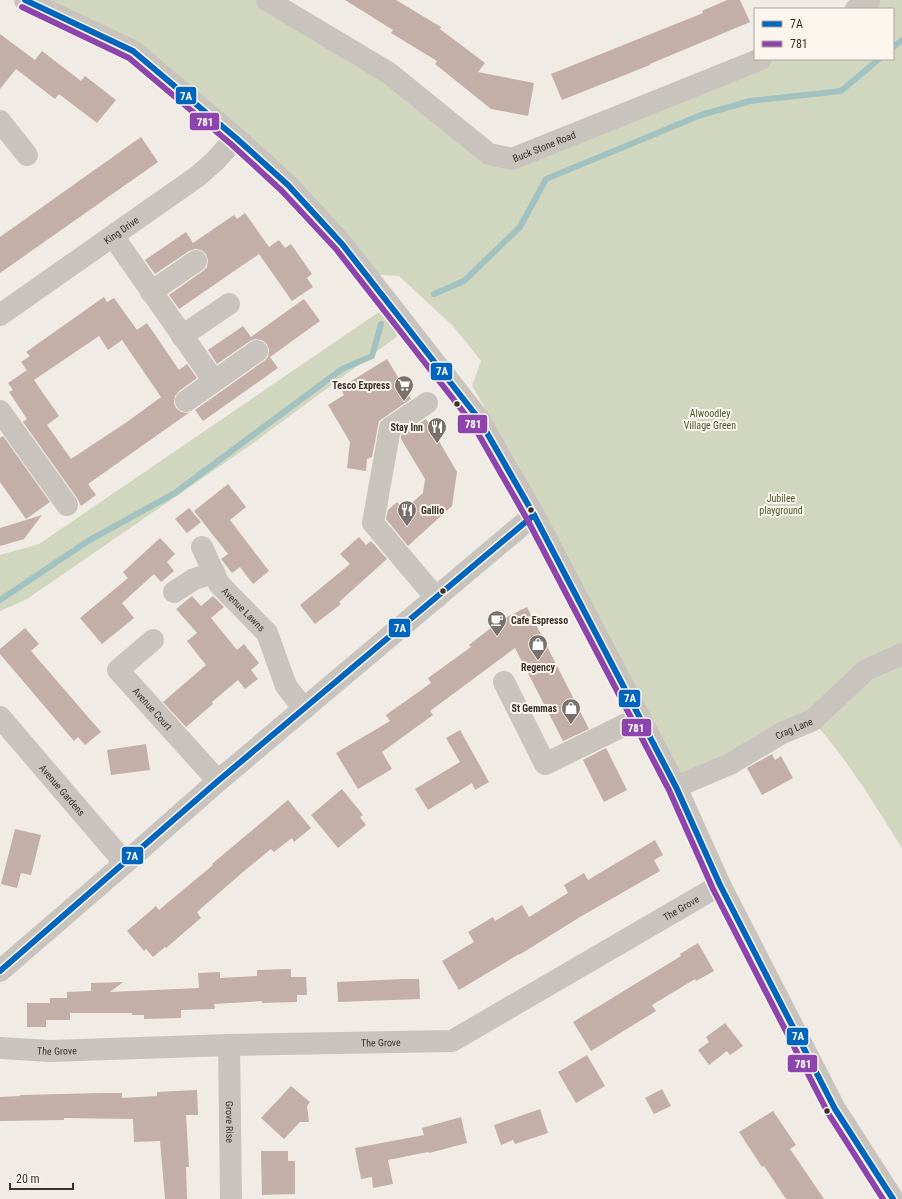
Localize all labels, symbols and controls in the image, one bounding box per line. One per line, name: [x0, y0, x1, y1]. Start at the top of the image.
legend: [754, 8, 894, 60]
text: 7A: [790, 17, 803, 31]
text: 781: [790, 37, 808, 51]
line badge: 7A: [175, 86, 197, 105]
text: 7A: [180, 90, 192, 103]
line badge: 781: [189, 112, 220, 131]
text: 781: [197, 116, 213, 129]
street label: Buck Stone Road: [511, 129, 577, 164]
street label: King Drive: [102, 214, 141, 246]
line badge: 7A: [430, 362, 453, 381]
text: 7A: [436, 365, 448, 378]
supermarket icon: Tesco Express: [393, 374, 415, 402]
place label: Tesco Express: [332, 380, 390, 391]
unlabelled marker: [452, 399, 462, 409]
park label: Alwoodley Village Green: [684, 408, 736, 431]
line badge: 781: [457, 414, 488, 434]
restaurant icon: Stay Inn: [426, 416, 448, 444]
text: 781: [465, 418, 481, 431]
place label: Stay Inn: [391, 422, 423, 433]
park label: Jubilee playground: [759, 493, 803, 516]
restaurant icon: Gallio: [396, 499, 418, 527]
place label: Gallio: [421, 505, 444, 516]
unlabelled marker: [526, 505, 536, 515]
street label: Avenue Lawns: [220, 585, 268, 634]
unlabelled marker: [438, 586, 448, 596]
cafe icon: Cafe Espresso: [486, 609, 508, 637]
place label: Cafe Espresso: [511, 615, 568, 626]
line badge: 7A: [388, 618, 411, 638]
text: 7A: [394, 622, 406, 635]
shop icon: Regency: [527, 633, 549, 661]
place label: Regency: [521, 662, 556, 673]
street label: Avenue Court: [131, 685, 175, 732]
line badge: 7A: [618, 689, 641, 708]
text: 7A: [624, 692, 636, 705]
shop icon: St Gemmas: [560, 697, 582, 725]
place label: St Gemmas: [512, 703, 557, 714]
street label: Crag Lane: [773, 715, 814, 741]
line badge: 781: [621, 718, 652, 737]
text: 781: [628, 722, 644, 735]
street label: Avenue Gardens: [37, 762, 88, 818]
line badge: 7A: [121, 846, 144, 865]
text: 7A: [126, 850, 138, 863]
street label: The Grove: [661, 893, 701, 923]
line badge: 7A: [786, 1027, 809, 1046]
text: 7A: [792, 1030, 804, 1043]
street label: The Grove: [361, 1036, 401, 1048]
street label: The Grove: [37, 1045, 77, 1057]
line badge: 781: [787, 1054, 818, 1073]
text: 781: [795, 1058, 811, 1071]
street label: Grove Rise: [224, 1101, 236, 1143]
unlabelled marker: [822, 1106, 832, 1116]
scale bar: [10, 1165, 73, 1191]
text: 20 m: [16, 1172, 40, 1186]

